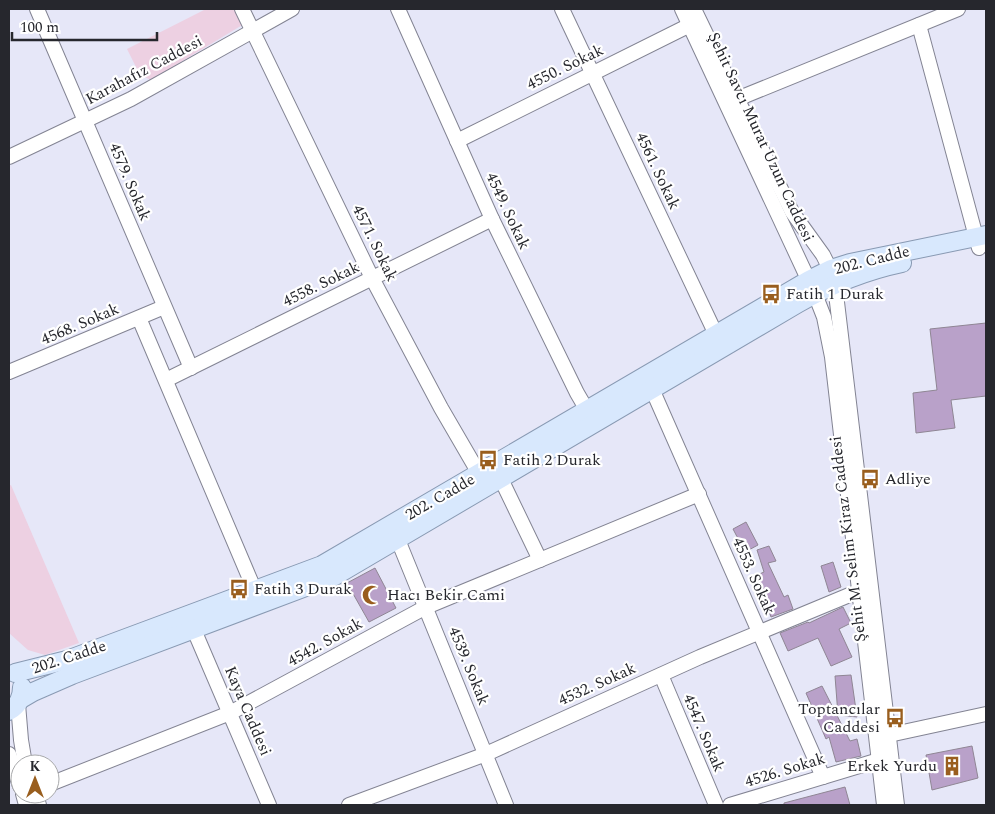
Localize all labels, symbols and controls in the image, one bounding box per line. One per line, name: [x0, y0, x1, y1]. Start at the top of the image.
scale bar: [12, 10, 158, 42]
text: 100 m: [20, 16, 59, 39]
street label: Şehit Savcı Murat Uzun Caddesi: [702, 28, 820, 246]
street label: Karahafız Caddesi: [81, 29, 207, 111]
street label: 4550. Sokak: [523, 38, 608, 96]
street label: 4561. Sokak: [630, 128, 686, 214]
street label: 4579. Sokak: [103, 139, 157, 225]
street label: 4549. Sokak: [480, 168, 536, 254]
street label: 4571. Sokak: [346, 201, 404, 286]
street label: 202. Cadde: [832, 239, 912, 281]
street label: 4558. Sokak: [279, 255, 364, 313]
place label: Fatih 1 Durak: [786, 282, 884, 306]
bus stop icon: Fatih 1 Durak: [760, 283, 782, 305]
street label: 4568. Sokak: [37, 297, 123, 351]
street label: Şehit M. Selim Kiraz Caddesi: [823, 435, 873, 643]
place label: Fatih 2 Durak: [503, 448, 601, 472]
bus stop icon: Fatih 2 Durak: [477, 449, 499, 471]
street label: 202. Cadde: [401, 467, 479, 527]
place label: Adliye: [885, 467, 931, 491]
bus stop icon: Adliye: [859, 468, 881, 490]
street label: 4553. Sokak: [726, 533, 782, 619]
place label: Fatih 3 Durak: [254, 577, 352, 601]
bus stop icon: Fatih 3 Durak: [228, 578, 250, 600]
place label: Hacı Bekir Cami: [387, 583, 505, 607]
mosque icon: Hacı Bekir Cami: [361, 584, 383, 606]
street label: 4542. Sokak: [283, 611, 367, 673]
street label: 4539. Sokak: [442, 623, 496, 709]
street label: 202. Cadde: [29, 634, 109, 680]
street label: 4532. Sokak: [554, 656, 640, 712]
street label: Kaya Caddesi: [218, 662, 278, 760]
street label: 4547. Sokak: [677, 690, 731, 776]
place label: Toptancılar Caddesi: [798, 697, 880, 739]
bus stop icon: Toptancılar Caddesi: [884, 707, 906, 729]
street label: 4526. Sokak: [742, 746, 828, 794]
north arrow: [10, 754, 60, 804]
place label: Erkek Yurdu: [847, 754, 937, 778]
building icon: Erkek Yurdu: [941, 755, 963, 777]
text: K: [30, 756, 41, 777]

